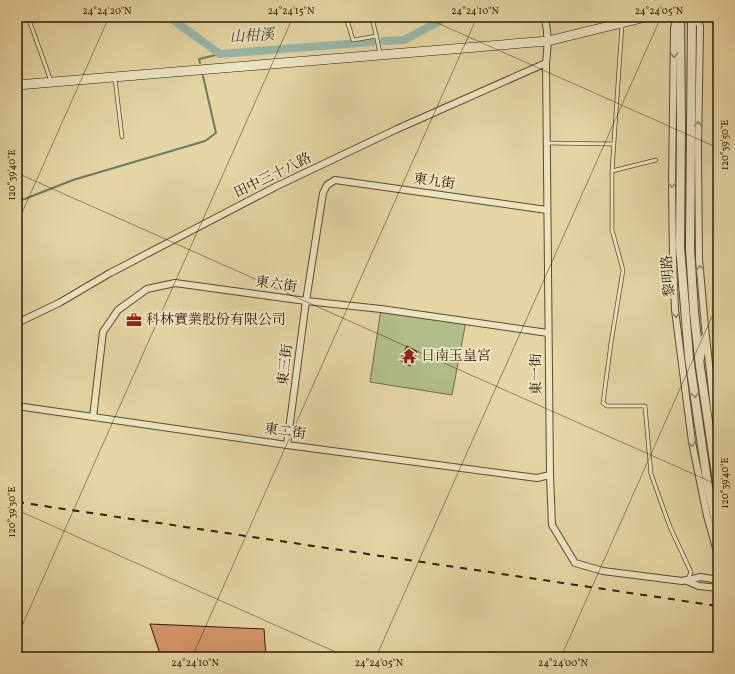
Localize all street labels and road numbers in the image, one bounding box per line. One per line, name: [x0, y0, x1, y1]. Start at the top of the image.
street label: 田中三十八路: [231, 149, 315, 203]
street label: 東九街: [412, 170, 456, 194]
street label: 黎明路: [658, 254, 680, 298]
street label: 東六街: [254, 273, 298, 297]
street label: 東三街: [274, 343, 298, 387]
street label: 東一街: [527, 353, 547, 395]
street label: 東二街: [263, 420, 307, 444]

